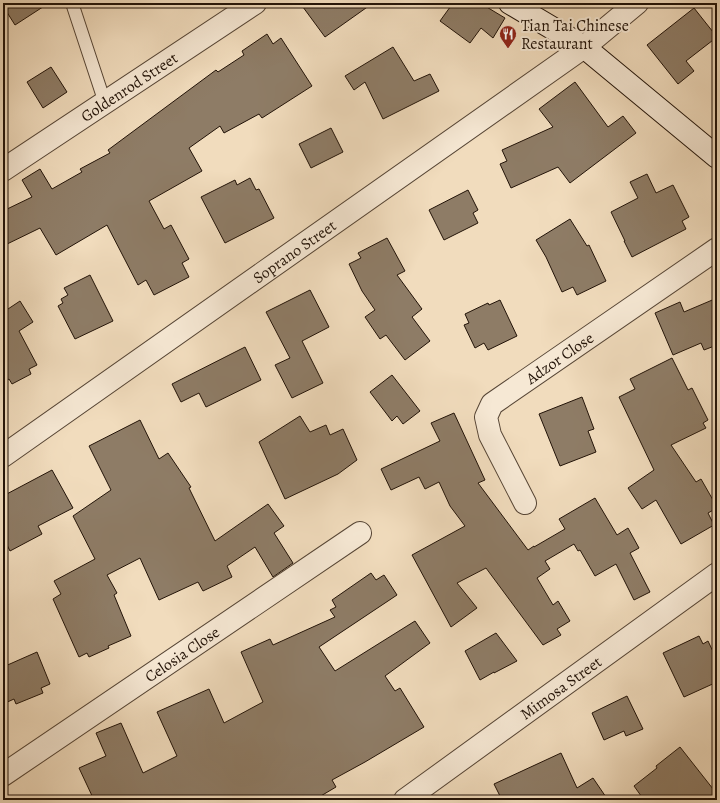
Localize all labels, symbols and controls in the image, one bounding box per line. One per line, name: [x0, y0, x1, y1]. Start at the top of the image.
place label: Tian Tai Chinese Restaurant: [521, 15, 629, 55]
restaurant icon: Tian Tai Chinese Restaurant: [498, 24, 518, 49]
street label: Goldenrod Street: [77, 47, 182, 127]
street label: Soprano Street: [249, 215, 341, 289]
street label: Adzor Close: [521, 327, 598, 390]
street label: Celosia Close: [141, 621, 224, 688]
street label: Mimosa Street: [516, 651, 606, 725]

